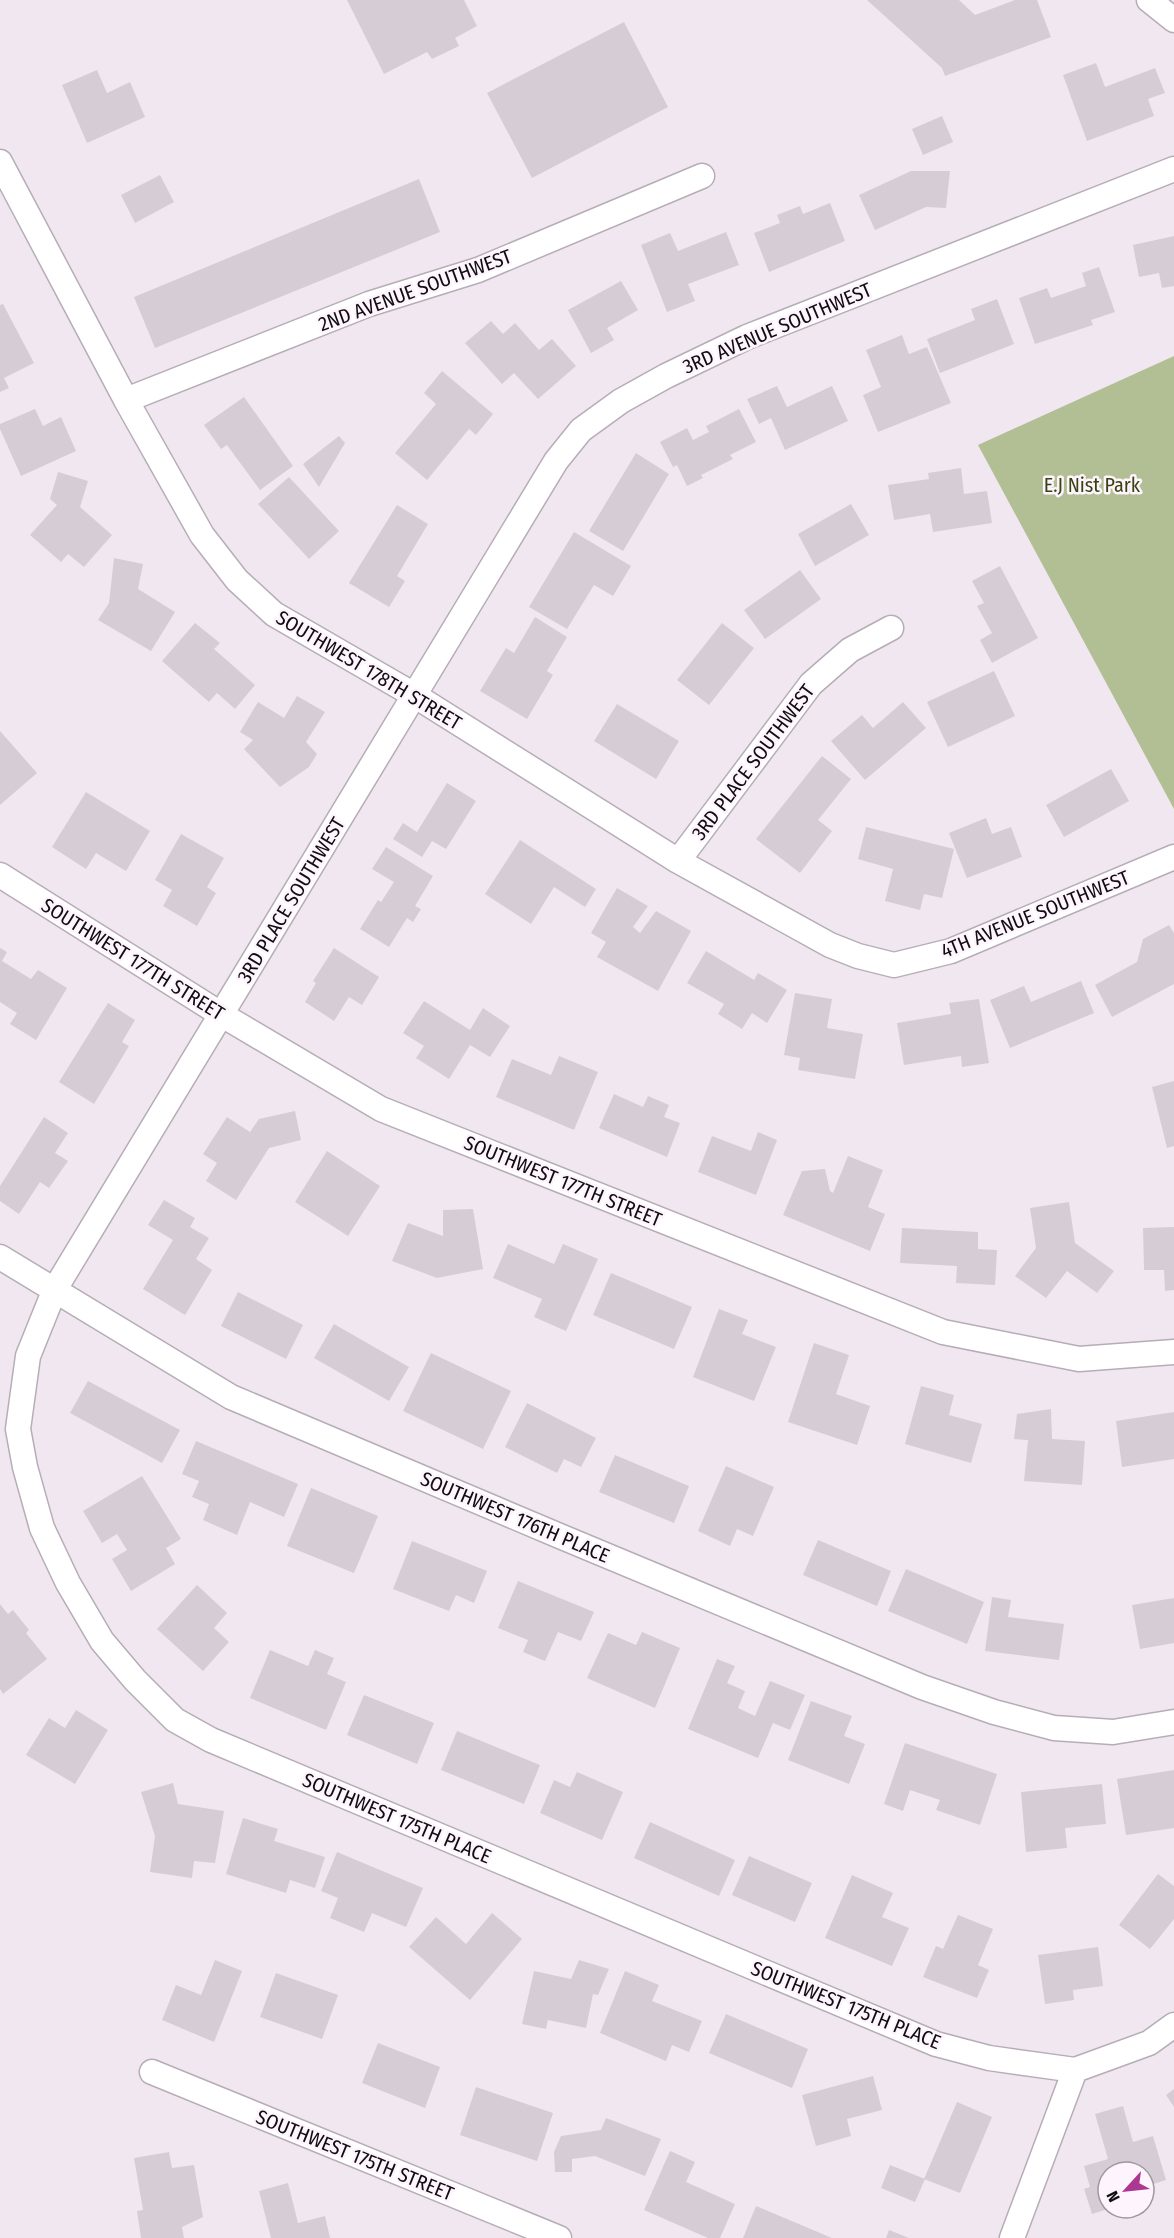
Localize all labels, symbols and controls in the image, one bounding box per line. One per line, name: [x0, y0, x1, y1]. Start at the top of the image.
street label: 2ND AVENUE SOUTHWEST: [315, 244, 515, 336]
street label: 3RD AVENUE SOUTHWEST: [679, 277, 876, 379]
park label: E.J Nist Park: [1044, 473, 1141, 497]
street label: SOUTHWEST 178TH STREET: [272, 605, 467, 735]
street label: 3RD PLACE SOUTHWEST: [687, 679, 820, 845]
street label: 3RD PLACE SOUTHWEST: [232, 812, 350, 987]
street label: 4TH AVENUE SOUTHWEST: [937, 865, 1133, 963]
street label: SOUTHWEST 177TH STREET: [37, 893, 229, 1025]
street label: SOUTHWEST 177TH STREET: [461, 1130, 666, 1232]
street label: SOUTHWEST 176TH PLACE: [417, 1466, 613, 1568]
street label: SOUTHWEST 175TH PLACE: [299, 1767, 495, 1869]
street label: SOUTHWEST 175TH PLACE: [748, 1956, 944, 2054]
street label: SOUTHWEST 175TH STREET: [253, 2104, 458, 2206]
north arrow: [1096, 2160, 1156, 2220]
text: N: [1102, 2188, 1124, 2205]

